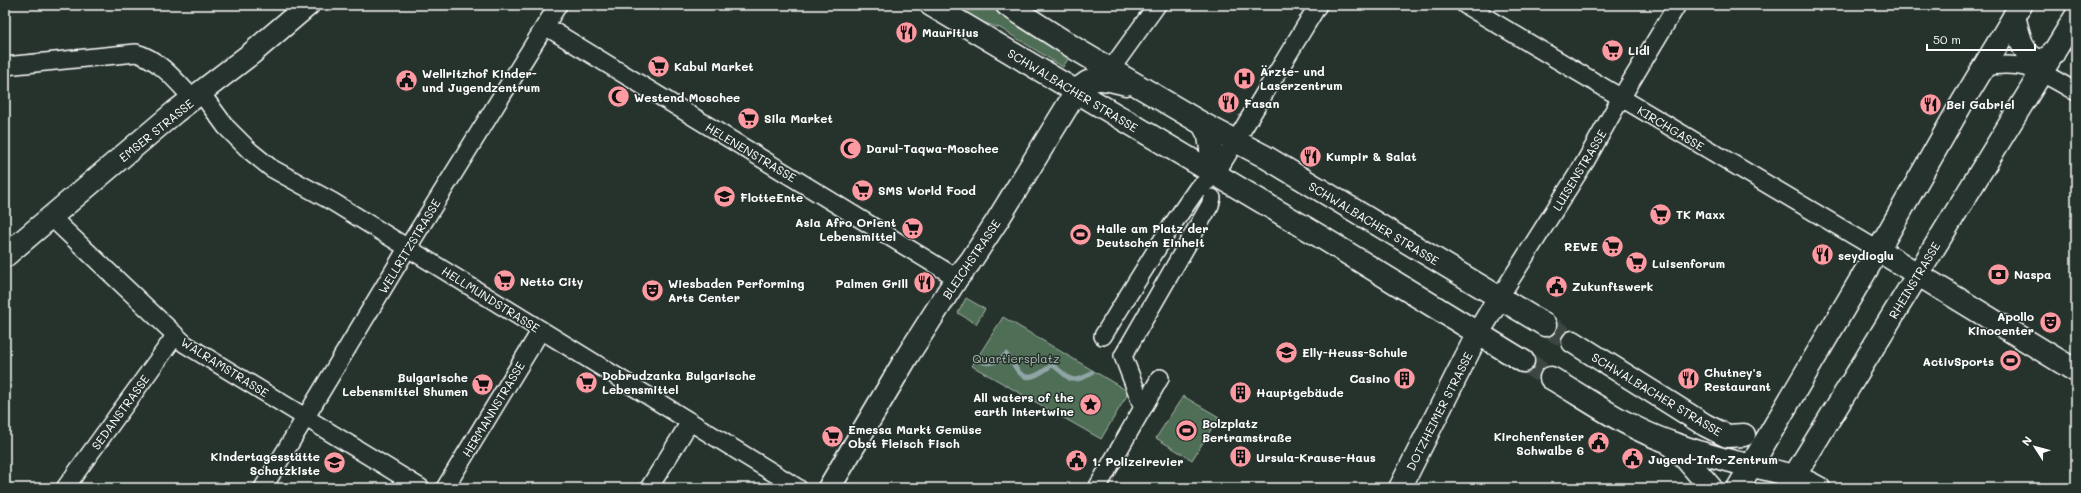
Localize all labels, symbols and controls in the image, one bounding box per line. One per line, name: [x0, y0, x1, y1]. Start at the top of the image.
restaurant icon: Mauritius: [894, 19, 920, 45]
place label: Mauritius: [922, 24, 979, 40]
scale bar: [1927, 26, 2035, 52]
text: 50 m: [1933, 31, 1961, 47]
supermarket icon: Lidl: [1599, 37, 1625, 63]
place label: Lidl: [1628, 42, 1650, 58]
street label: SCHWALBACHER STRASSE: [1005, 45, 1141, 135]
supermarket icon: Kabul Market: [645, 53, 671, 79]
place label: Kabul Market: [674, 58, 754, 74]
place label: Ärzte- und Laserzentrum: [1260, 63, 1343, 93]
place label: Wellritzhof Kinder- und Jugendzentrum: [422, 65, 540, 95]
hospital icon: Ärzte- und Laserzentrum: [1231, 65, 1257, 91]
public building icon: Wellritzhof Kinder- und Jugendzentrum: [393, 67, 419, 93]
mosque icon: Westend Moschee: [606, 84, 632, 110]
place label: Westend Moschee: [634, 89, 740, 105]
restaurant icon: Fasan: [1216, 90, 1242, 116]
restaurant icon: Bei Gabriel: [1918, 91, 1944, 117]
street label: EMSER STRASSE: [115, 95, 197, 165]
place label: Fasan: [1244, 95, 1279, 111]
place label: Bei Gabriel: [1946, 96, 2015, 112]
street label: KIRCHGASSE: [1635, 102, 1707, 154]
supermarket icon: Sila Market: [736, 105, 762, 131]
place label: Sila Market: [764, 110, 833, 126]
street label: HELENENSTRASSE: [703, 119, 799, 185]
street label: LUISENSTRASSE: [1548, 126, 1610, 214]
mosque icon: Darul-Taqwa-Moschee: [837, 135, 863, 161]
place label: Darul-Taqwa-Moschee: [866, 140, 999, 156]
restaurant icon: Kumpir & Salat: [1297, 143, 1323, 169]
place label: Kumpir & Salat: [1326, 148, 1417, 164]
supermarket icon: SMS World Food: [849, 177, 875, 203]
street label: SCHWALBACHER STRASSE: [1306, 178, 1442, 268]
place label: SMS World Food: [878, 182, 976, 198]
school or university icon: FlotteEnte: [712, 184, 738, 210]
place label: FlotteEnte: [740, 189, 803, 205]
street label: WELLRITZSTRASSE: [374, 196, 444, 296]
supermarket icon: TK Maxx: [1648, 201, 1674, 227]
place label: TK Maxx: [1676, 206, 1725, 222]
place label: Asia Afro Orient Lebensmittel: [795, 214, 896, 244]
supermarket icon: Asia Afro Orient Lebensmittel: [899, 216, 925, 242]
street label: BLEICHSTRASSE: [938, 216, 1004, 302]
place label: Halle am Platz der Deutschen Einheit: [1096, 220, 1208, 250]
sports icon: Halle am Platz der Deutschen Einheit: [1068, 222, 1094, 248]
supermarket icon: REWE: [1600, 233, 1626, 259]
place label: REWE: [1564, 238, 1598, 254]
street label: RHEINSTRASSE: [1885, 238, 1943, 321]
restaurant icon: seydioglu: [1809, 242, 1835, 268]
place label: seydioglu: [1838, 247, 1894, 263]
supermarket icon: Luisenforum: [1623, 250, 1649, 276]
place label: Luisenforum: [1652, 255, 1725, 271]
bank icon: Naspa: [1986, 261, 2012, 287]
street label: HELLMUNDSTRASSE: [439, 262, 543, 336]
place label: Naspa: [2014, 266, 2051, 282]
supermarket icon: Netto City: [491, 268, 517, 294]
restaurant icon: Palmen Grill: [911, 270, 937, 296]
place label: Netto City: [520, 273, 584, 289]
public building icon: Zukunftswerk: [1544, 273, 1570, 299]
place label: Wiesbaden Performing Arts Center: [668, 275, 804, 305]
place label: Palmen Grill: [835, 275, 908, 291]
theatre icon: Wiesbaden Performing Arts Center: [640, 277, 666, 303]
place label: Zukunftswerk: [1572, 278, 1653, 294]
place label: Apollo Kinocenter: [1968, 308, 2034, 338]
theatre icon: Apollo Kinocenter: [2037, 310, 2063, 336]
street label: WALRAMSTRASSE: [178, 334, 272, 400]
school or university icon: Elly-Heuss-Schule: [1273, 339, 1299, 365]
place label: Elly-Heuss-Schule: [1302, 344, 1408, 360]
sports icon: ActivSports: [1997, 348, 2023, 374]
street label: DOTZHEIMER STRASSE: [1402, 349, 1476, 473]
street label: SCHWALBACHER STRASSE: [1589, 349, 1725, 439]
park label: Quartiersplatz: [972, 350, 1060, 366]
place label: ActivSports: [1923, 353, 1994, 369]
street label: HERMANNSTRASSE: [458, 358, 528, 460]
place label: Chutney's Restaurant: [1704, 364, 1771, 394]
building icon: Casino: [1392, 365, 1418, 391]
restaurant icon: Chutney's Restaurant: [1676, 366, 1702, 392]
place label: Dobrudzanka Bulgarische Lebensmittel: [602, 367, 756, 397]
place label: Bulgarische Lebensmittel Shumen: [342, 369, 468, 399]
supermarket icon: Dobrudzanka Bulgarische Lebensmittel: [573, 369, 599, 395]
place label: Casino: [1349, 370, 1390, 386]
street label: SEDANSTRASSE: [87, 371, 153, 453]
supermarket icon: Bulgarische Lebensmittel Shumen: [470, 371, 496, 397]
building icon: Hauptgebäude: [1228, 379, 1254, 405]
place label: Hauptgebäude: [1256, 384, 1344, 400]
place label: All waters of the earth intertwine: [973, 389, 1074, 419]
place icon: All waters of the earth intertwine: [1077, 391, 1103, 417]
place label: Bolzplatz Bertramstraße: [1202, 415, 1292, 445]
sports icon: Bolzplatz Bertramstraße: [1173, 417, 1199, 443]
place label: Emessa Markt Gemüse Obst Fleisch Fisch: [848, 421, 982, 451]
supermarket icon: Emessa Markt Gemüse Obst Fleisch Fisch: [820, 423, 846, 449]
north arrow: [2015, 427, 2055, 467]
place label: Kirchenfenster Schwalbe 6: [1494, 428, 1584, 458]
public building icon: Kirchenfenster Schwalbe 6: [1586, 430, 1612, 456]
text: N: [2018, 433, 2035, 449]
building icon: Ursula-Krause-Haus: [1227, 444, 1253, 470]
public building icon: Jugend-Info-Zentrum: [1619, 446, 1645, 472]
place label: Kindertagesstätte Schatzkiste: [211, 448, 320, 478]
public building icon: 1. Polizeirevier: [1064, 448, 1090, 474]
place label: Ursula-Krause-Haus: [1256, 449, 1376, 465]
school or university icon: Kindertagesstätte Schatzkiste: [322, 450, 348, 476]
place label: Jugend-Info-Zentrum: [1648, 451, 1778, 467]
place label: 1. Polizeirevier: [1092, 453, 1183, 469]

